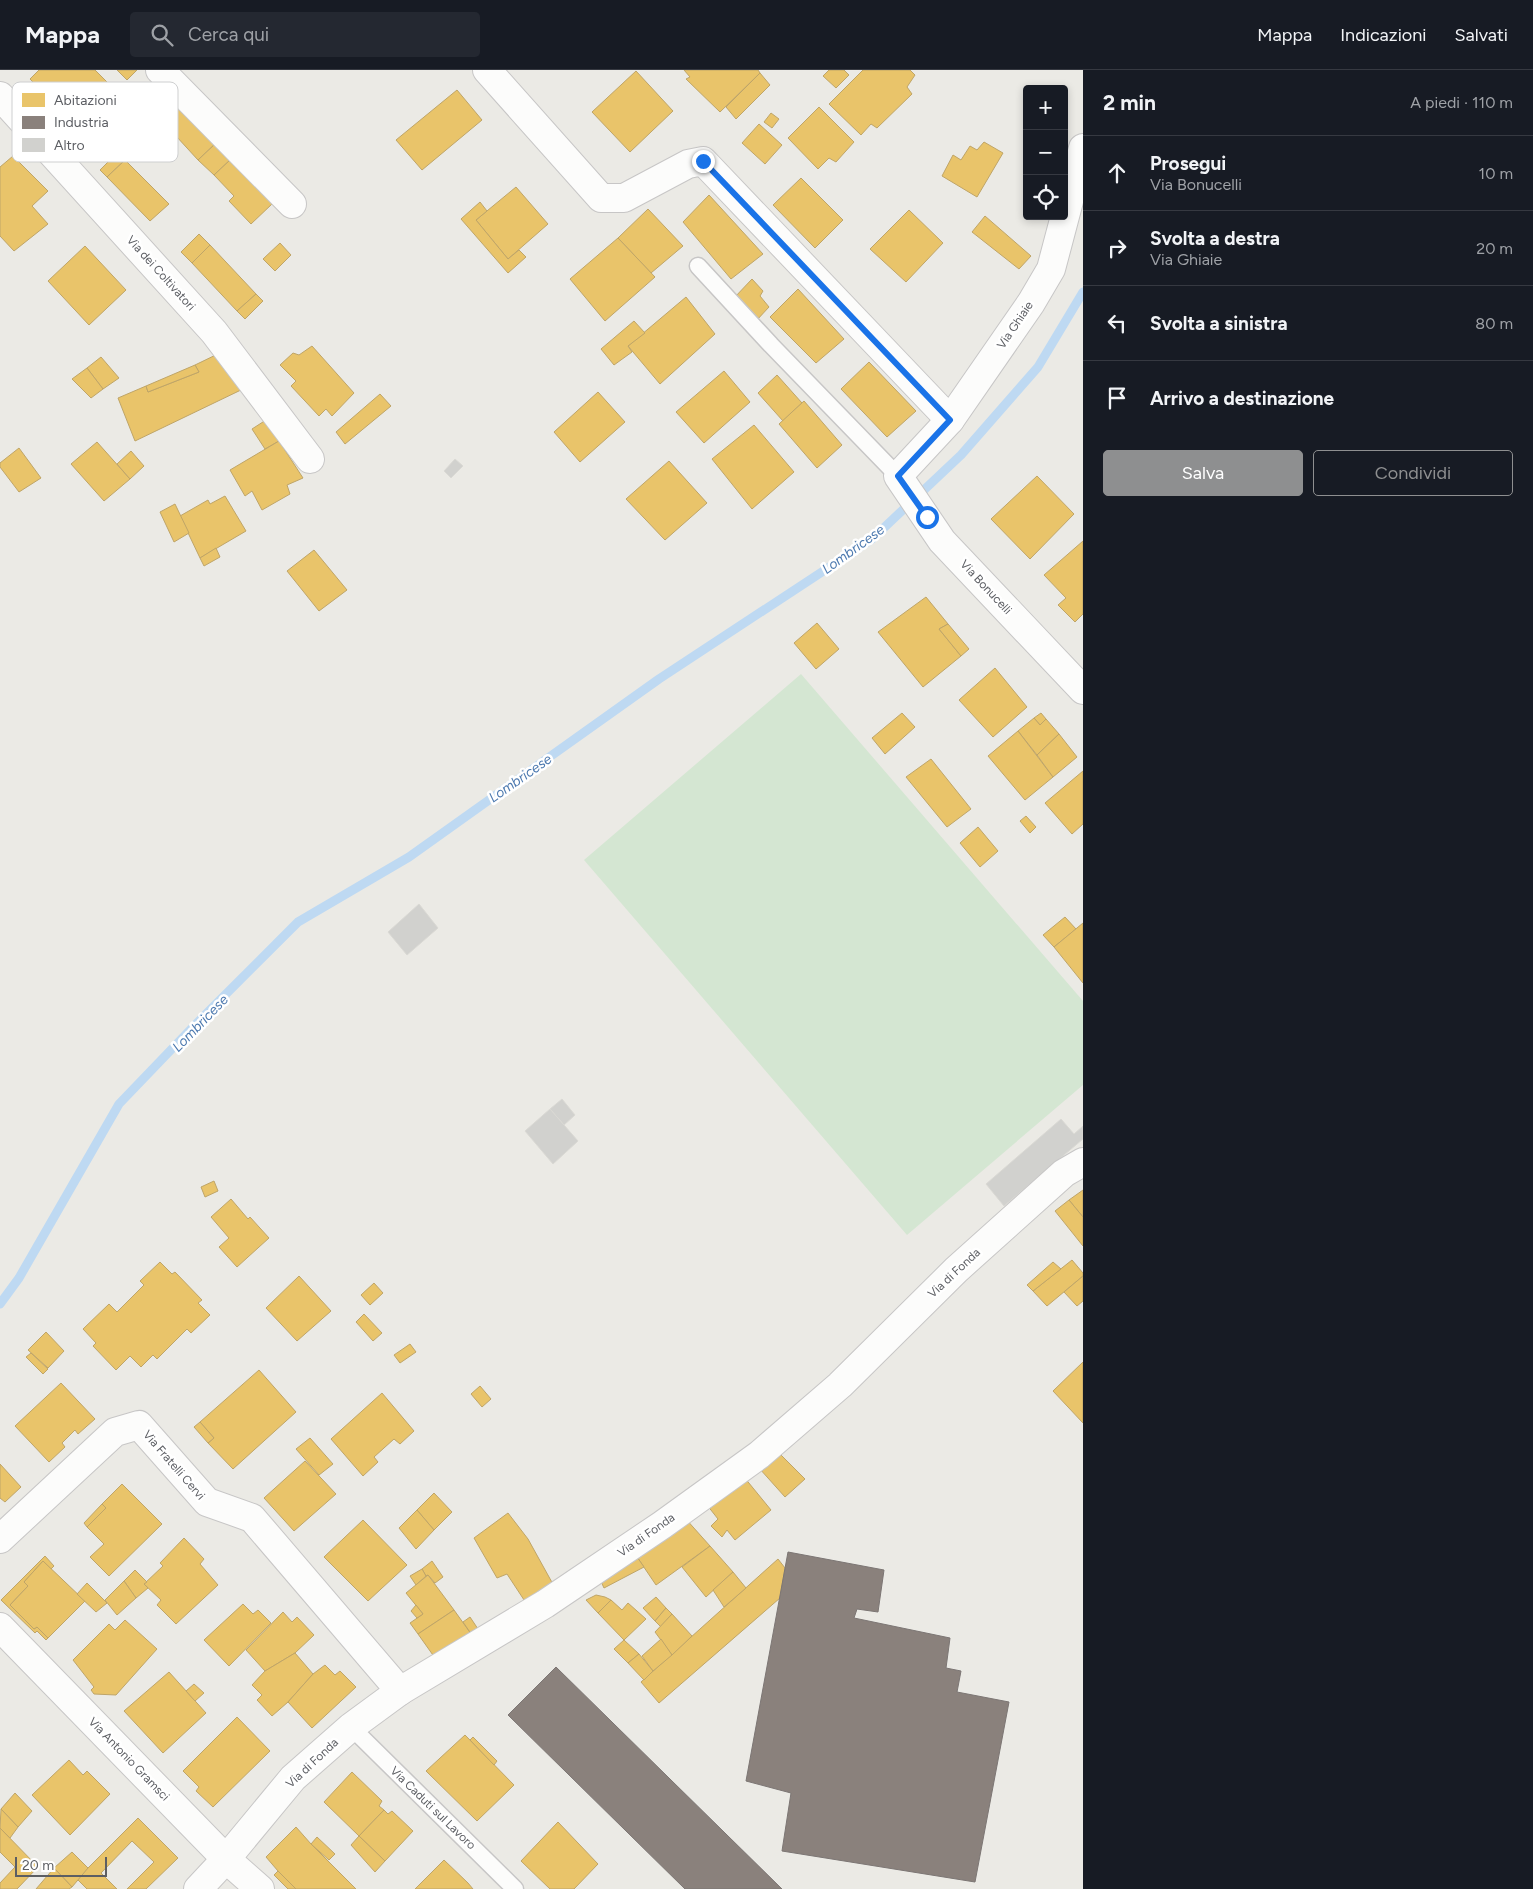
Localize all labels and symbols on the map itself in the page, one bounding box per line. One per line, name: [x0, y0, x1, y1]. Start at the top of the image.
legend: [12, 82, 178, 162]
text: Abitazioni: [54, 92, 117, 109]
text: Industria: [54, 114, 109, 131]
text: Altro: [54, 137, 85, 154]
route end: [692, 150, 715, 173]
street label: Via dei Coltivatori: [124, 233, 198, 313]
street label: Via Ghiaie: [994, 298, 1036, 351]
route start: [916, 506, 939, 529]
water label: Lombricese: [819, 521, 888, 578]
street label: Via Bonucelli: [957, 557, 1015, 617]
water label: Lombricese: [485, 750, 555, 806]
water label: Lombricese: [169, 991, 232, 1056]
street label: Via di Fonda: [925, 1245, 983, 1301]
street label: Via Fratelli Cervi: [140, 1428, 208, 1502]
street label: Via di Fonda: [615, 1510, 677, 1560]
street label: Via Antonio Gramsci: [86, 1714, 172, 1804]
street label: Via di Fonda: [283, 1735, 341, 1791]
street label: Via Caduti sul Lavoro: [387, 1764, 479, 1852]
scale bar: [15, 1854, 108, 1877]

